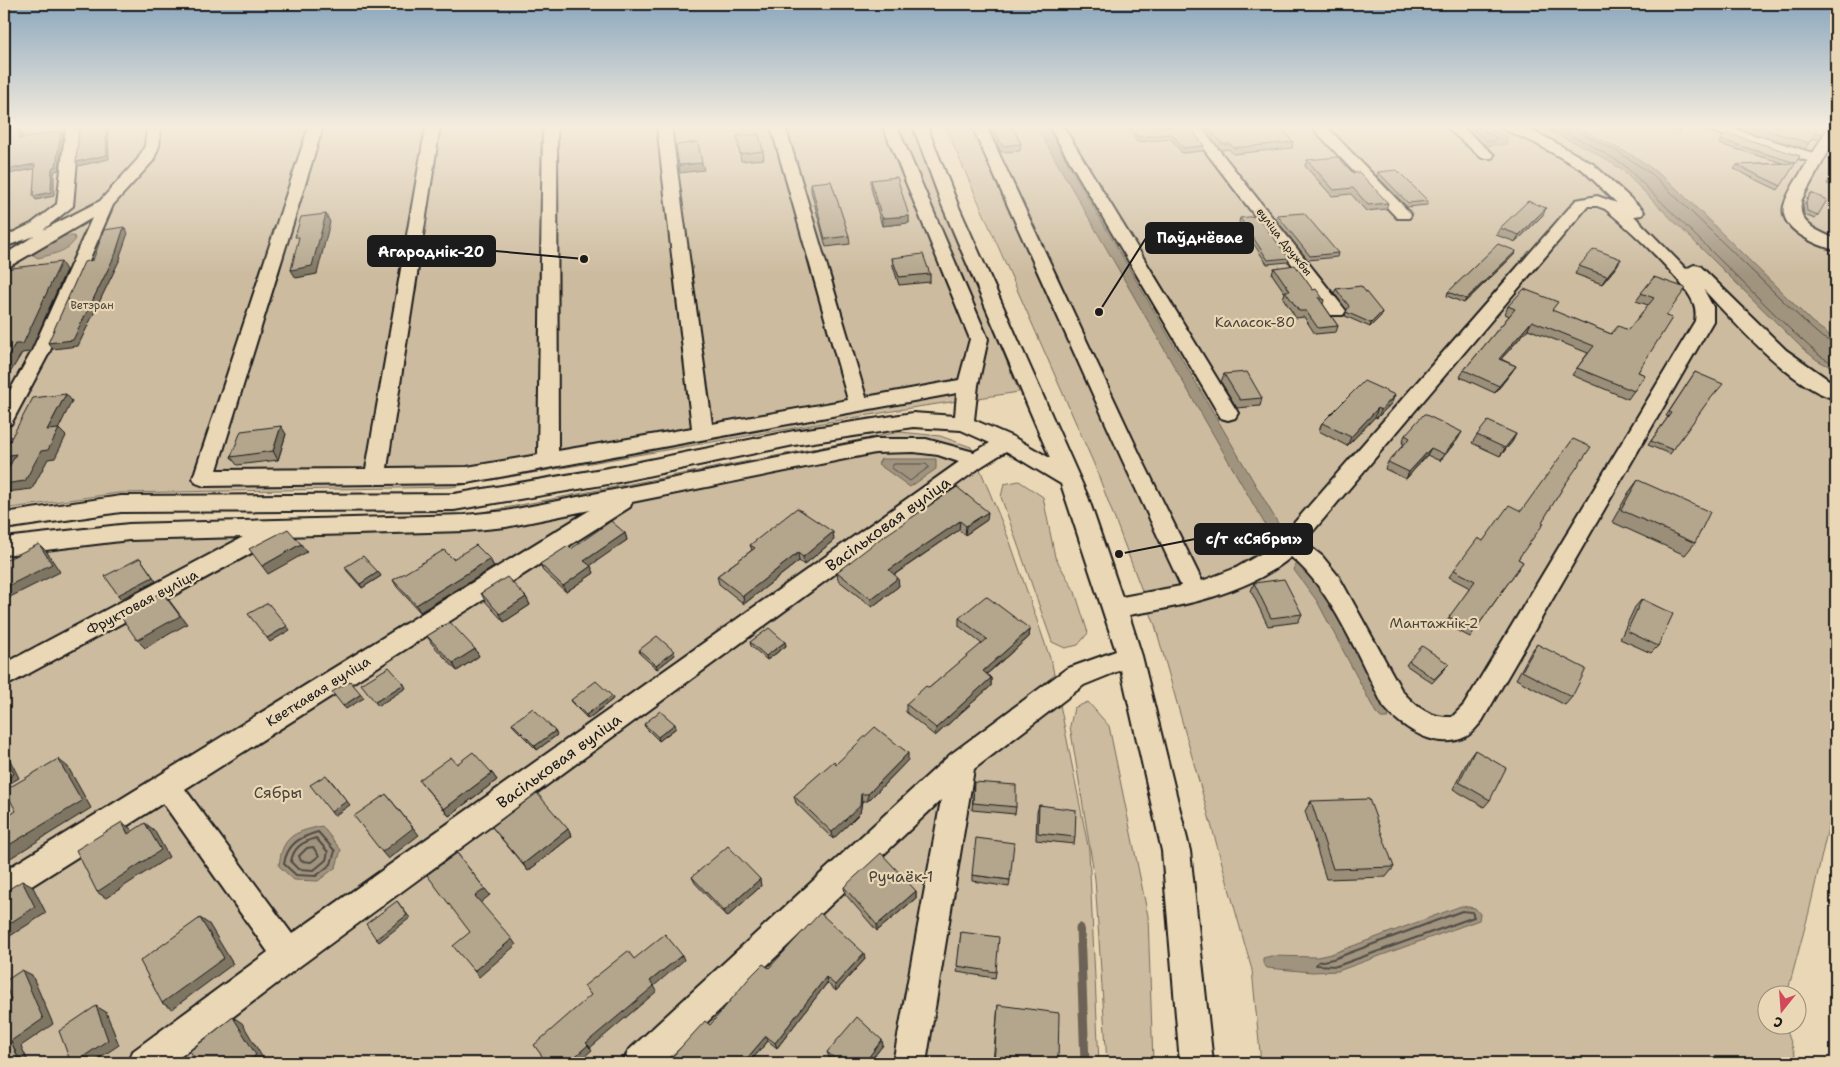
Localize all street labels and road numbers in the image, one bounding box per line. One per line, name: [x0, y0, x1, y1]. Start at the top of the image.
street label: вуліца Дружбы: [1253, 205, 1315, 279]
street label: Васільковая вуліца: [821, 472, 955, 576]
street label: Фруктовая вуліца: [83, 565, 201, 639]
street label: Кветкавая вуліца: [263, 652, 374, 730]
street label: Васільковая вуліца: [492, 709, 626, 813]

